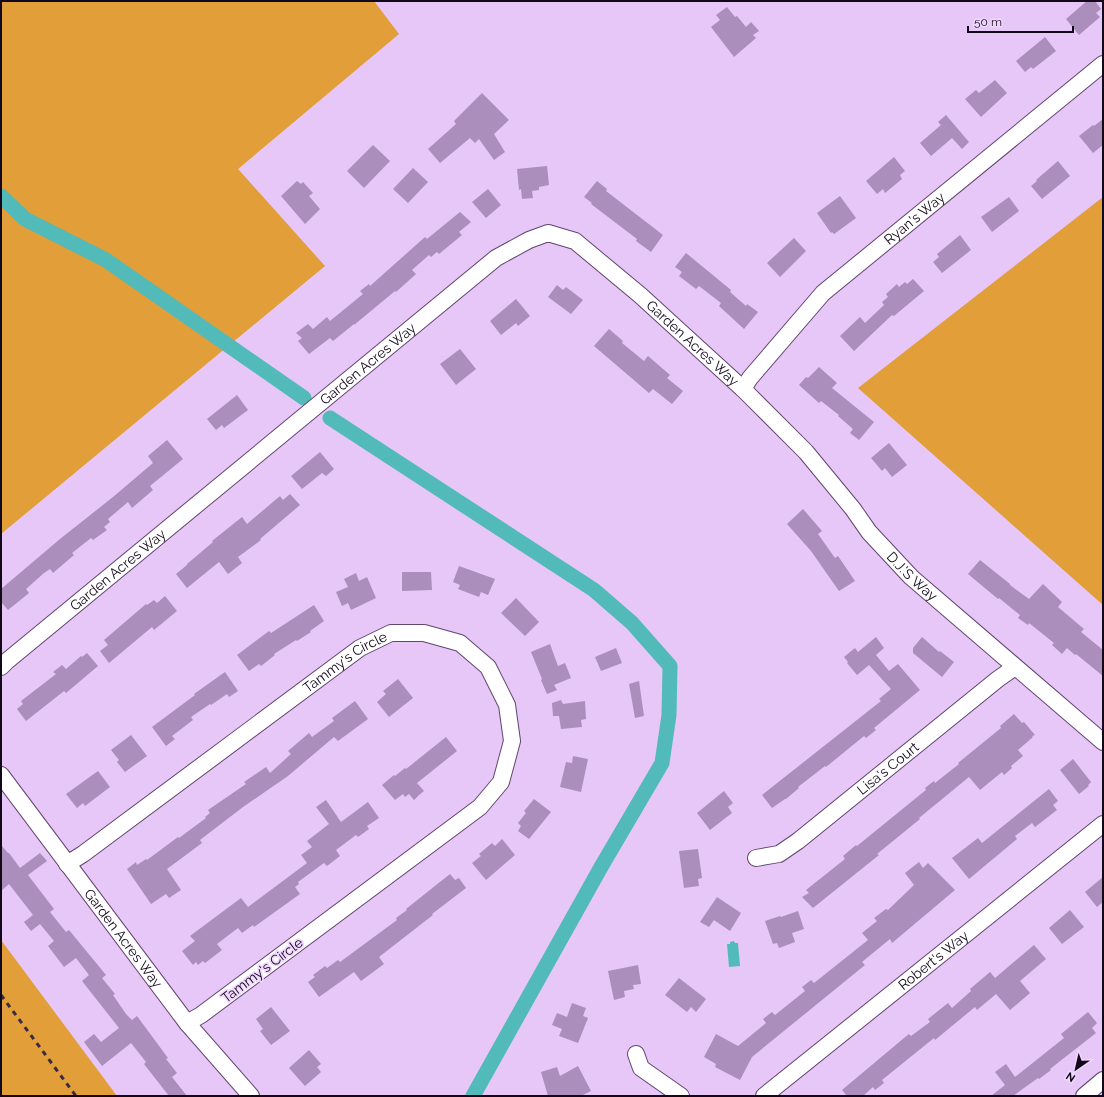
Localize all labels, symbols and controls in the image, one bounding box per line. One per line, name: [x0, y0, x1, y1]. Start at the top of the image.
scale bar: [968, 8, 1073, 34]
text: 50 m: [974, 15, 1002, 29]
street label: Ryan's Way: [881, 189, 948, 248]
street label: Garden Acres Way: [643, 297, 742, 389]
street label: Garden Acres Way: [317, 319, 419, 408]
street label: Garden Acres Way: [67, 525, 169, 614]
street label: D.J.'S Way: [884, 549, 941, 604]
street label: Tammy's Circle: [300, 628, 390, 696]
street label: Lisa's Court: [854, 738, 922, 798]
street label: Garden Acres Way: [81, 886, 166, 991]
street label: Robert's Way: [895, 927, 972, 993]
street label: Tammy's Circle: [218, 934, 306, 1006]
north arrow: [1056, 1049, 1096, 1089]
text: N: [1064, 1069, 1078, 1085]

